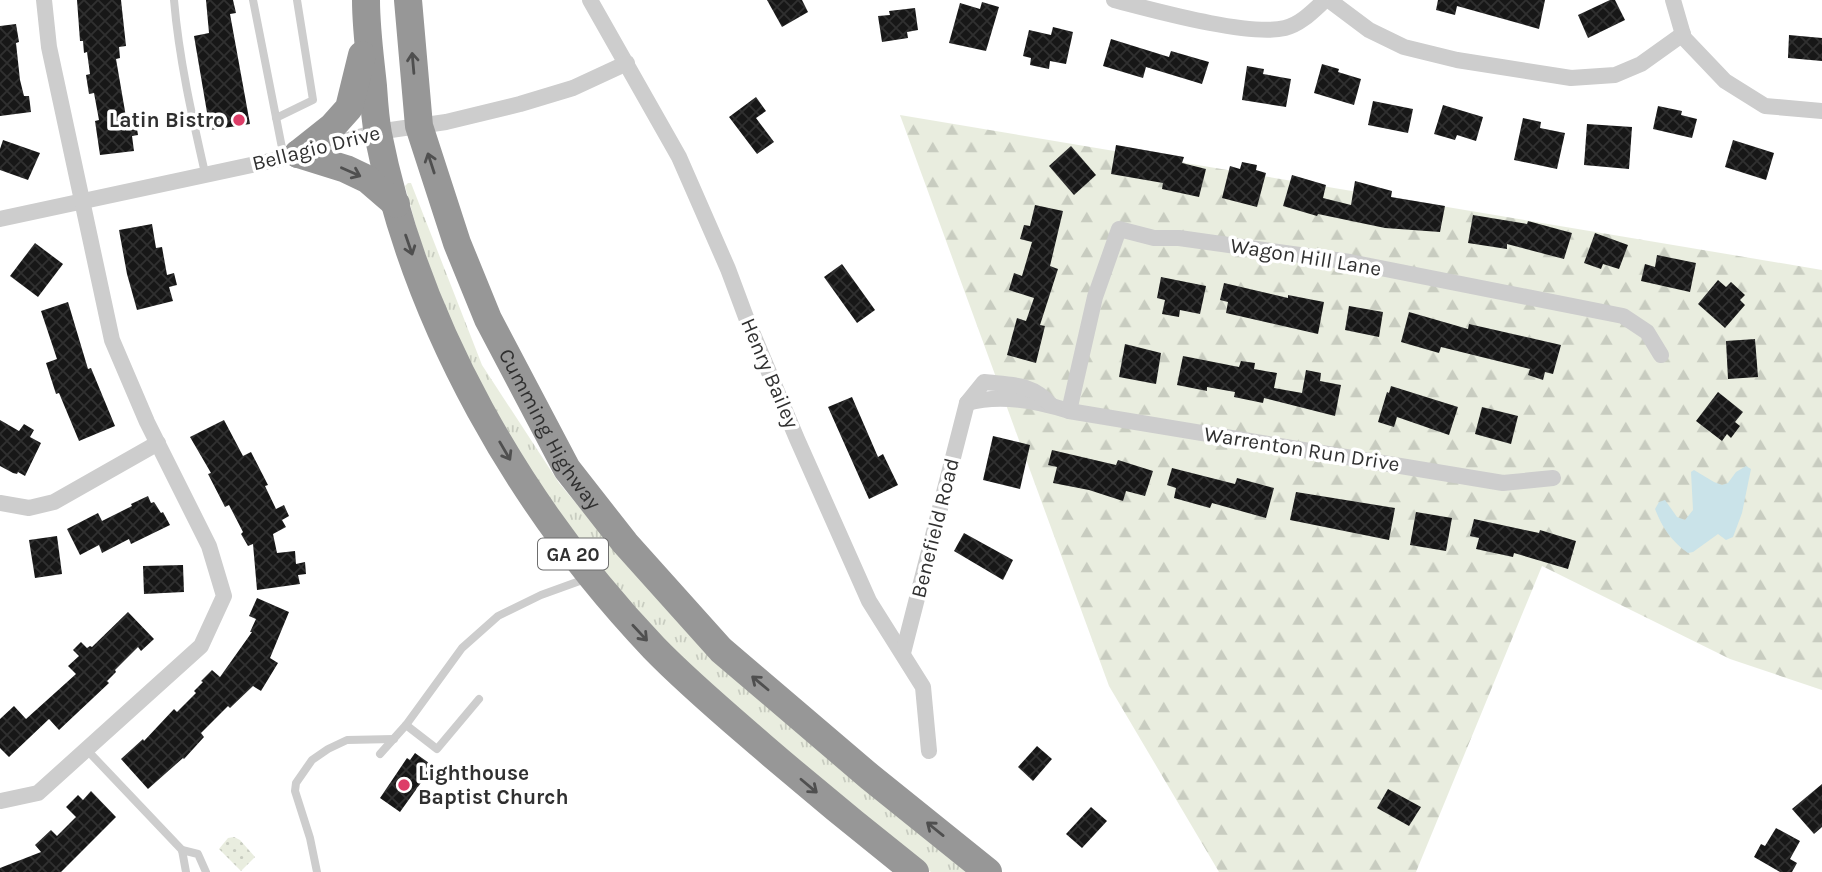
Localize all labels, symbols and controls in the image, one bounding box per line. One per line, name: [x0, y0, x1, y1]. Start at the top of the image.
one-way arrow: [406, 52, 419, 75]
place label: Latin Bistro: [109, 108, 225, 132]
marker: Latin Bistro: [231, 112, 247, 128]
street label: Bellagio Drive: [250, 121, 382, 175]
one-way arrow: [424, 152, 437, 174]
one-way arrow: [340, 166, 361, 179]
street label: Wagon Hill Lane: [1229, 233, 1383, 281]
one-way arrow: [404, 234, 416, 256]
street label: Henry Bailey: [736, 314, 804, 432]
street label: Cumming Highway: [494, 345, 606, 514]
street label: Warrenton Run Drive: [1203, 422, 1401, 476]
one-way arrow: [498, 440, 512, 460]
street label: Benefield Road: [906, 456, 964, 600]
road number: GA 20: [538, 538, 608, 569]
one-way arrow: [632, 624, 649, 641]
one-way arrow: [752, 675, 770, 691]
place label: Lighthouse Baptist Church: [418, 761, 569, 809]
marker: Lighthouse Baptist Church: [396, 777, 412, 793]
one-way arrow: [799, 778, 817, 793]
one-way arrow: [926, 821, 944, 837]

